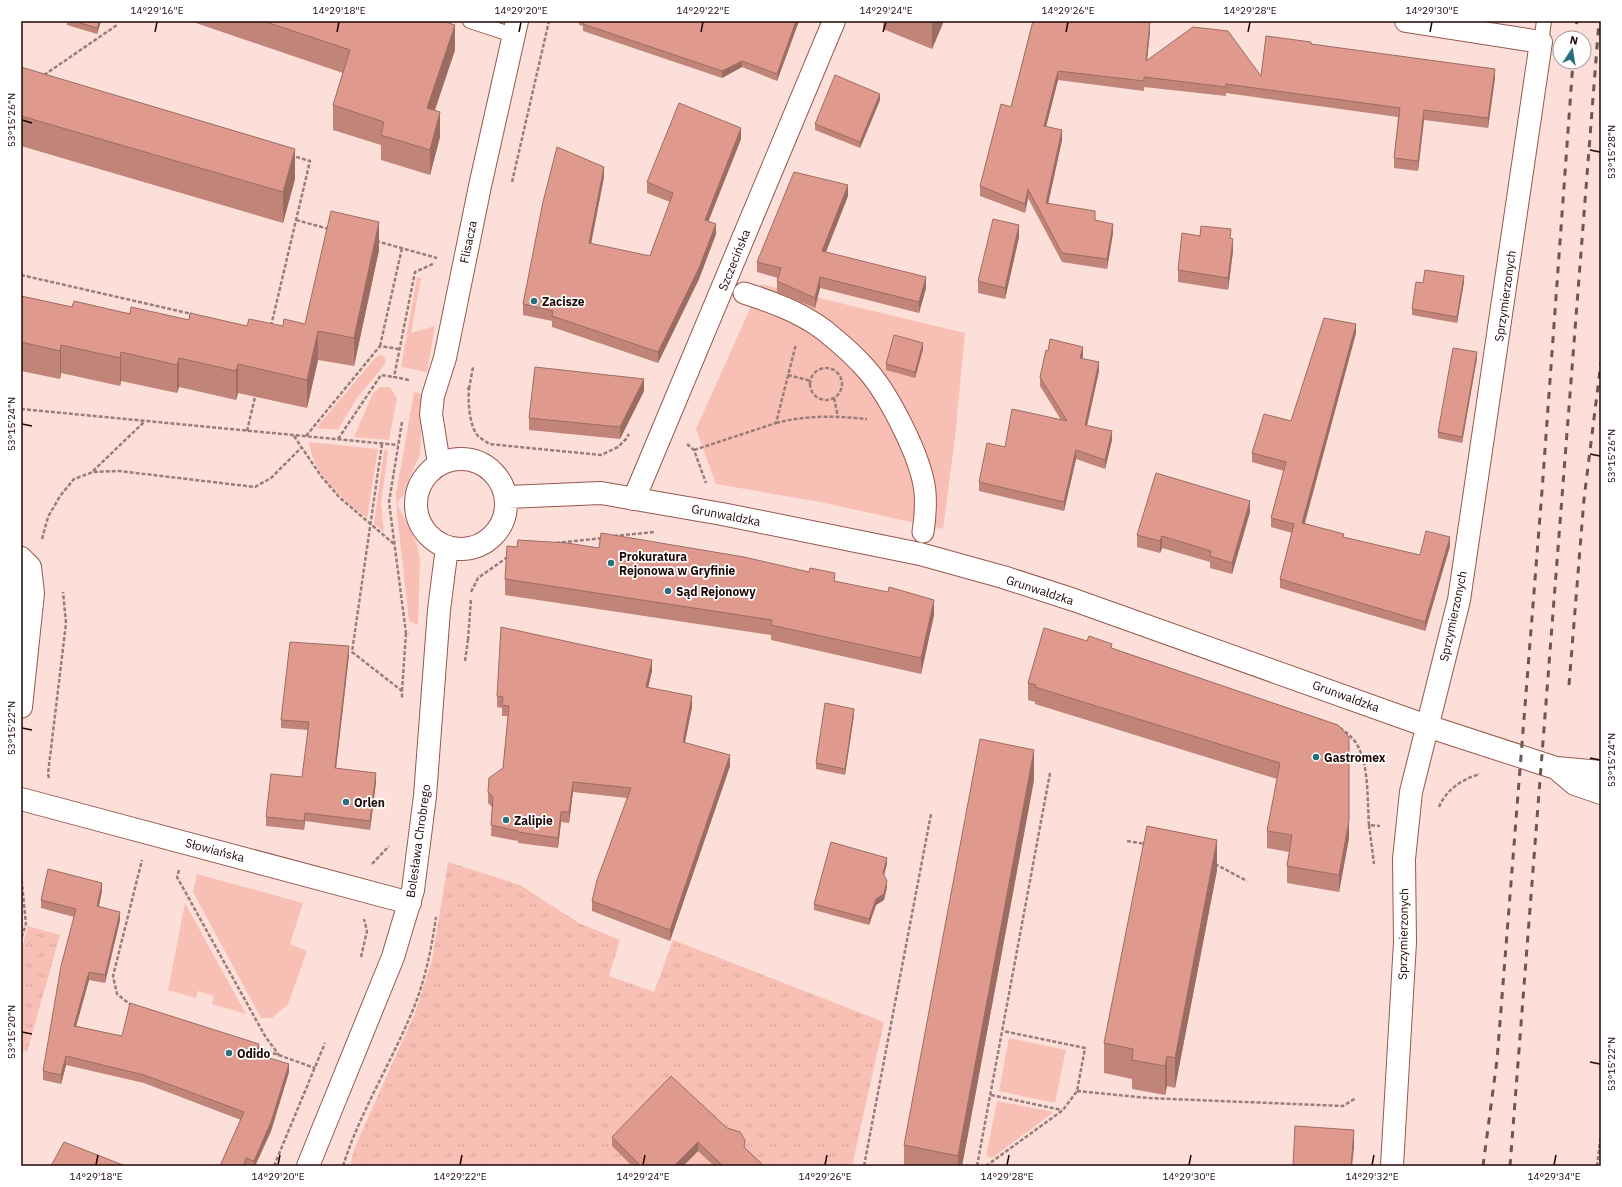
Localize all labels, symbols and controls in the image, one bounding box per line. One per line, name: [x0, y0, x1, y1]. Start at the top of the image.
text: 14°29'16"E: [130, 4, 184, 17]
text: 14°29'18"E: [312, 4, 366, 17]
text: 14°29'20"E: [494, 4, 548, 17]
text: 14°29'22"E: [676, 4, 730, 17]
text: 14°29'24"E: [859, 4, 913, 17]
text: 14°29'26"E: [1041, 4, 1095, 17]
text: 14°29'28"E: [1223, 4, 1277, 17]
text: 14°29'30"E: [1405, 4, 1459, 17]
north arrow: [1552, 30, 1592, 70]
text: N: [1569, 33, 1579, 48]
text: 53°15'26"N: [5, 93, 18, 147]
text: 53°15'28"N: [1605, 125, 1618, 179]
street label: Flisacza: [456, 219, 480, 265]
street label: Szczecińska: [715, 227, 753, 293]
street label: Sprzymierzonych: [1491, 249, 1519, 343]
place label: Zacisze: [542, 294, 585, 309]
marker: Zacisze: [529, 296, 539, 306]
text: 53°15'24"N: [5, 397, 18, 451]
text: 53°15'26"N: [1605, 429, 1618, 483]
street label: Grunwaldzka: [690, 501, 763, 529]
place label: Prokuratura Rejonowa w Gryfinie: [619, 549, 736, 578]
marker: Prokuratura Rejonowa w Gryfinie: [606, 558, 616, 568]
street label: Sprzymierzonych: [1436, 569, 1470, 663]
street label: Grunwaldzka: [1004, 572, 1076, 608]
place label: Sąd Rejonowy: [676, 584, 756, 599]
marker: Sąd Rejonowy: [663, 586, 673, 596]
street label: Grunwaldzka: [1310, 677, 1382, 715]
text: 53°15'22"N: [5, 701, 18, 755]
text: 53°15'24"N: [1605, 733, 1618, 787]
place label: Gastromex: [1324, 750, 1386, 765]
marker: Gastromex: [1311, 752, 1321, 762]
street label: Bolesława Chrobrego: [403, 783, 433, 899]
place label: Orlen: [354, 795, 385, 810]
marker: Orlen: [341, 797, 351, 807]
place label: Zalipie: [514, 813, 553, 828]
marker: Zalipie: [501, 815, 511, 825]
street label: Słowiańska: [184, 835, 247, 865]
street label: Sprzymierzonych: [1395, 888, 1411, 980]
text: 53°15'20"N: [5, 1005, 18, 1059]
text: 53°15'22"N: [1605, 1037, 1618, 1091]
place label: Odido: [237, 1046, 271, 1061]
marker: Odido: [224, 1048, 234, 1058]
text: 14°29'18"E: [69, 1170, 123, 1183]
text: 14°29'20"E: [251, 1170, 305, 1183]
text: 14°29'22"E: [433, 1170, 487, 1183]
text: 14°29'24"E: [616, 1170, 670, 1183]
text: 14°29'26"E: [798, 1170, 852, 1183]
text: 14°29'28"E: [980, 1170, 1034, 1183]
text: 14°29'30"E: [1162, 1170, 1216, 1183]
text: 14°29'32"E: [1345, 1170, 1399, 1183]
text: 14°29'34"E: [1527, 1170, 1581, 1183]

